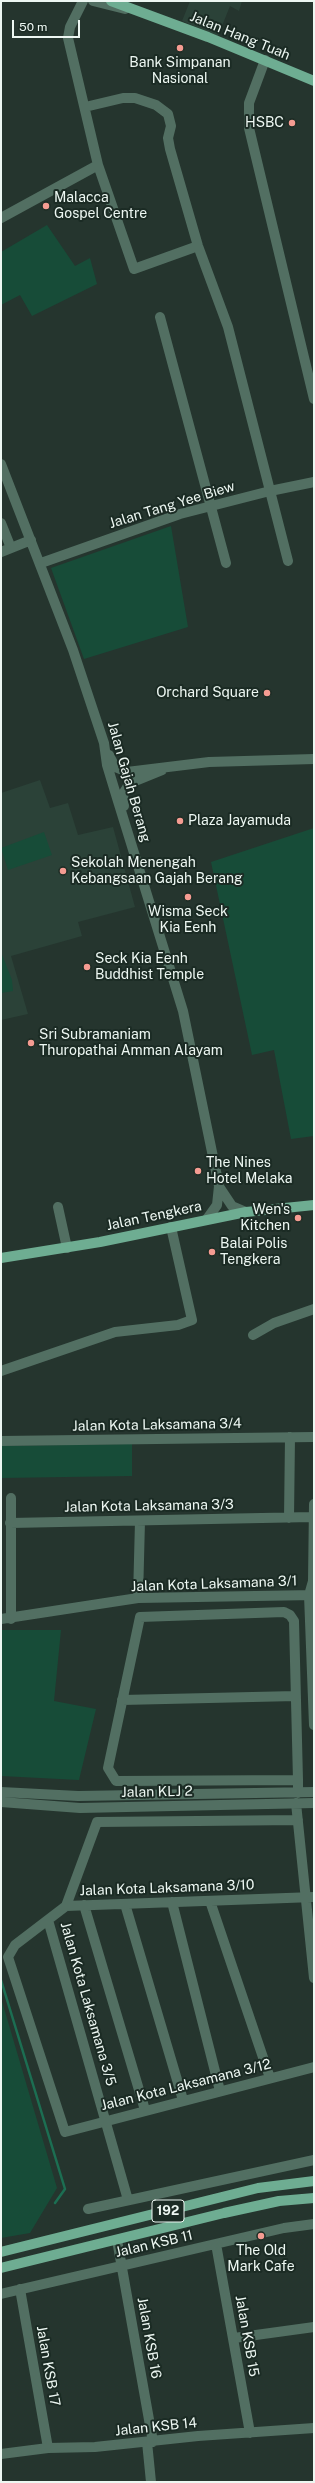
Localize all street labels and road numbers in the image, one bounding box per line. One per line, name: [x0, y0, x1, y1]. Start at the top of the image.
street label: Jalan Hang Tuah: [187, 8, 293, 64]
street label: Jalan Tang Yee Biew: [107, 478, 237, 532]
street label: Jalan Gajah Berang: [104, 720, 154, 844]
street label: Jalan Tengkera: [105, 1198, 203, 1234]
street label: Jalan Kota Laksamana 3/4: [72, 1415, 242, 1435]
street label: Jalan Kota Laksamana 3/3: [64, 1496, 234, 1516]
street label: Jalan Kota Laksamana 3/1: [131, 1573, 297, 1595]
street label: Jalan KLJ 2: [121, 1783, 193, 1801]
street label: Jalan Kota Laksamana 3/10: [79, 1877, 255, 1899]
street label: Jalan Kota Laksamana 3/5: [57, 1920, 119, 2088]
street label: Jalan Kota Laksamana 3/12: [99, 2056, 273, 2114]
road number: 192: [152, 2200, 184, 2222]
street label: Jalan KSB 11: [114, 2227, 194, 2261]
street label: Jalan KSB 15: [232, 2294, 262, 2378]
street label: Jalan KSB 16: [134, 2296, 164, 2380]
street label: Jalan KSB 17: [33, 2324, 63, 2408]
street label: Jalan KSB 14: [114, 2414, 198, 2440]

